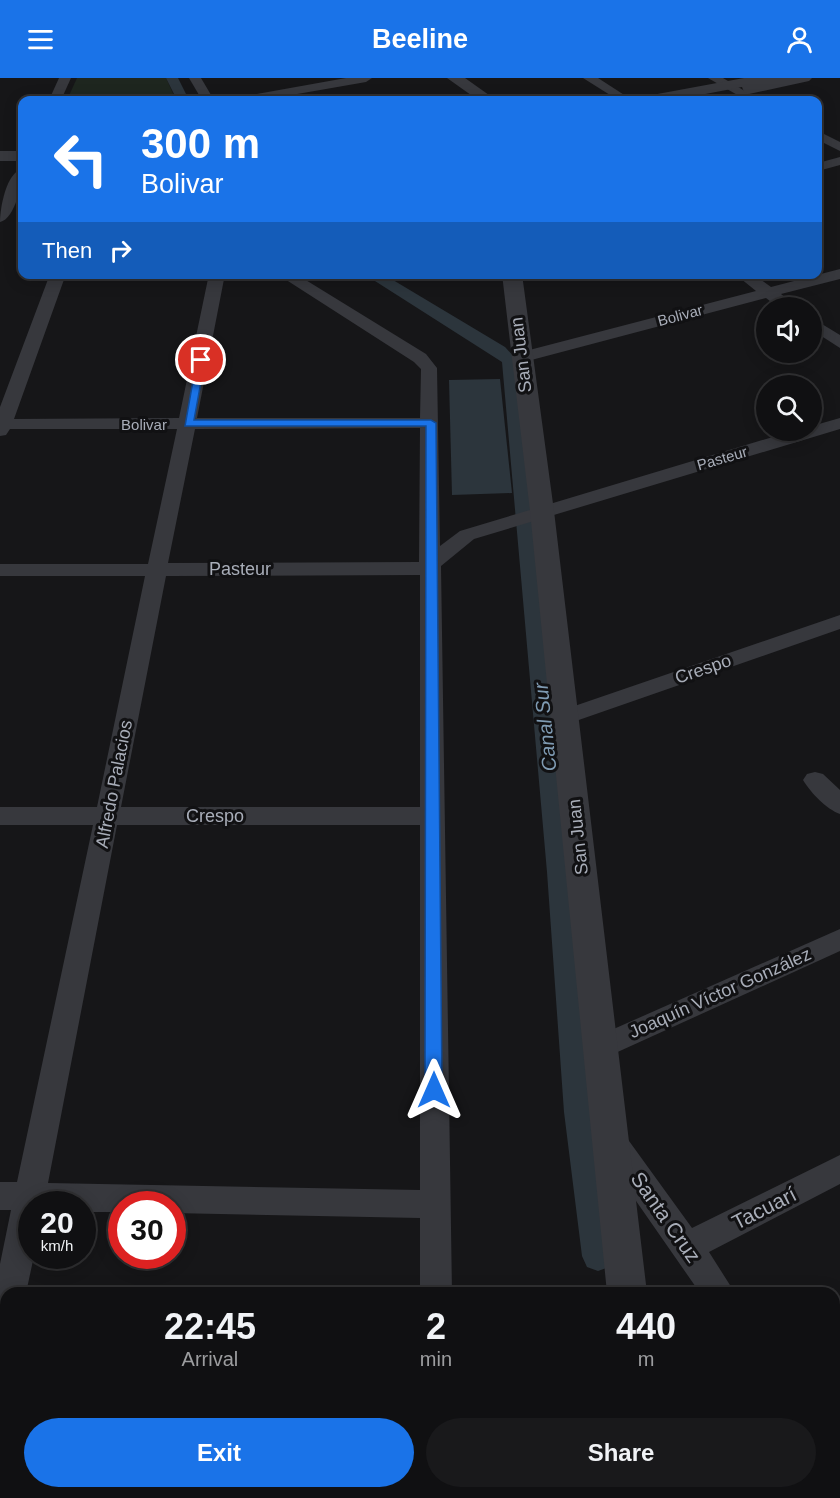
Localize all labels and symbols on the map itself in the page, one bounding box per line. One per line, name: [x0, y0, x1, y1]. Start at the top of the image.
street label: Bolivar: [656, 301, 704, 329]
street label: San Juan: [506, 316, 536, 394]
pin: [175, 334, 226, 385]
street label: Bolivar: [121, 416, 167, 433]
street label: Pasteur: [695, 443, 749, 473]
street label: Pasteur: [209, 559, 271, 579]
street label: Crespo: [672, 650, 734, 688]
water label: Canal Sur: [529, 680, 561, 772]
street label: Alfredo Palacios: [92, 718, 136, 850]
street label: San Juan: [564, 798, 592, 876]
street label: Crespo: [186, 806, 244, 826]
street label: Joaquín Víctor González: [626, 944, 814, 1042]
position arrow: [402, 1058, 466, 1122]
street label: Santa Cruz: [626, 1167, 706, 1267]
street label: Tacuarí: [728, 1182, 800, 1234]
speed limit sign: 30: [108, 1191, 186, 1269]

